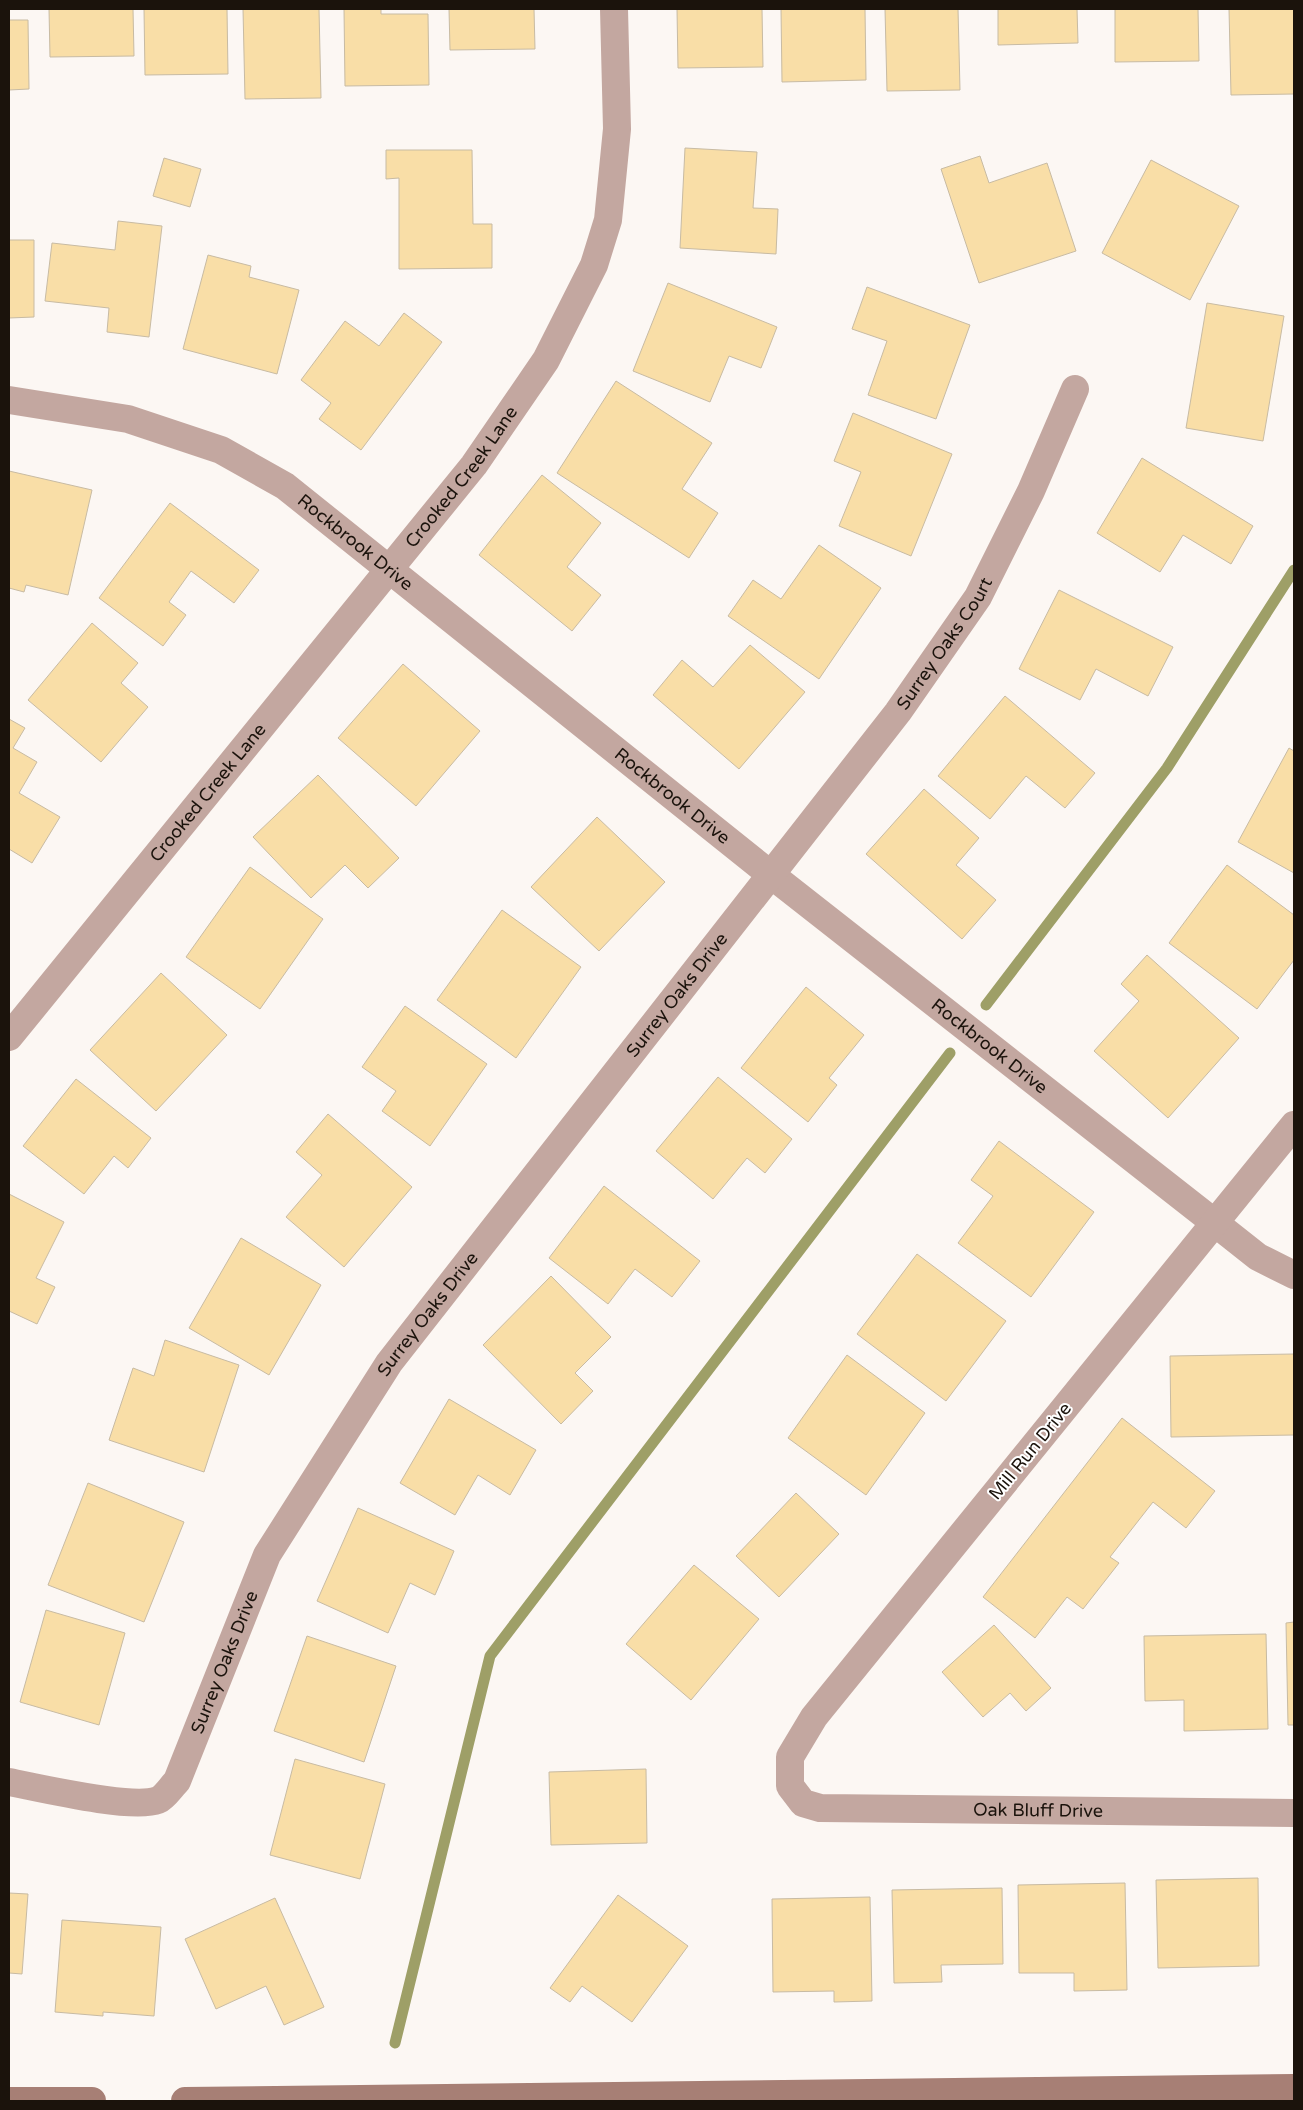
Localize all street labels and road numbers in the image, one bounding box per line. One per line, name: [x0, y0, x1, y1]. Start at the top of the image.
street label: Crooked Creek Lane: [400, 402, 522, 552]
street label: Rockbrook Drive: [293, 489, 418, 595]
street label: Surrey Oaks Court: [892, 574, 997, 714]
street label: Crooked Creek Lane: [145, 719, 271, 866]
street label: Rockbrook Drive: [610, 743, 735, 849]
street label: Surrey Oaks Drive: [621, 928, 732, 1062]
street label: Rockbrook Drive: [927, 994, 1052, 1099]
street label: Surrey Oaks Drive: [372, 1247, 483, 1381]
street label: Mill Run Drive: [984, 1398, 1076, 1504]
street label: Surrey Oaks Drive: [186, 1588, 263, 1737]
street label: Oak Bluff Drive: [973, 1799, 1103, 1822]

